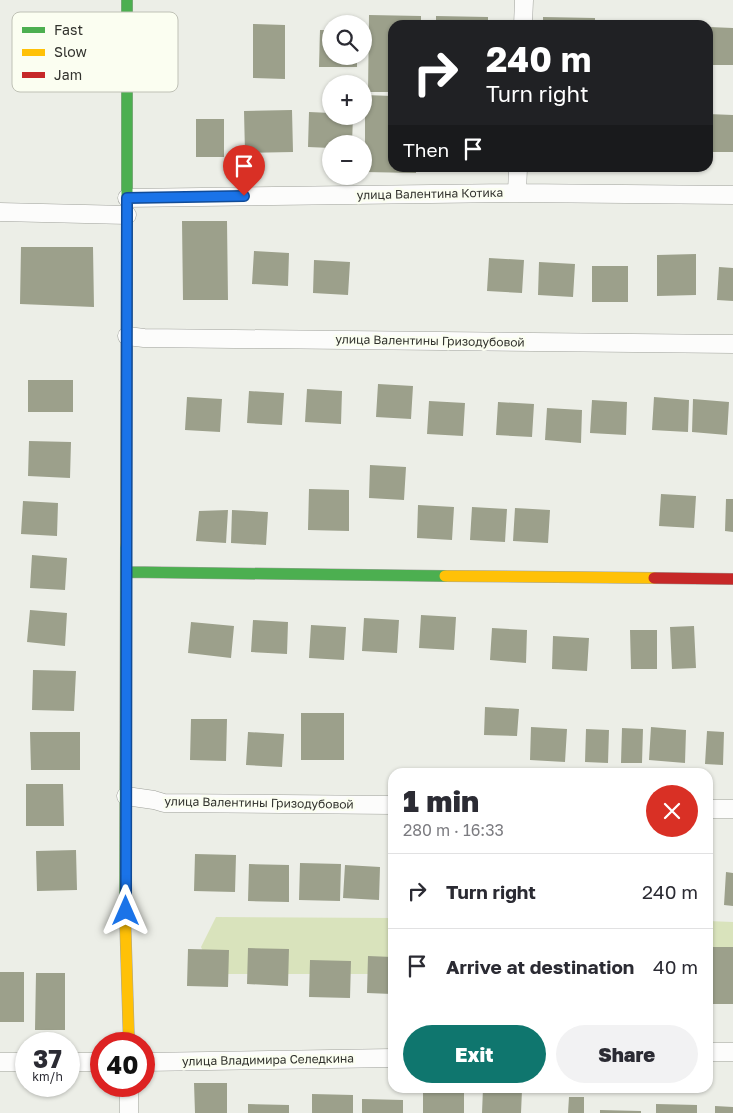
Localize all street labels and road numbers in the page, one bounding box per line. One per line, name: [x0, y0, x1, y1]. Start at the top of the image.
street label: улица Валентина Котика: [357, 185, 503, 202]
street label: улица Валентины Гризодубовой: [335, 331, 525, 350]
street label: улица Валентины Гризодубовой: [164, 793, 354, 812]
street label: улица Владимира Селедкина: [182, 1051, 354, 1069]

